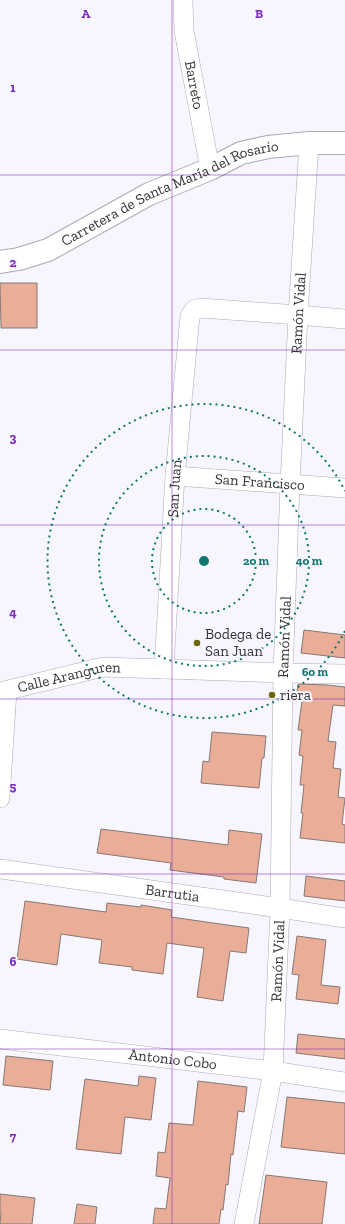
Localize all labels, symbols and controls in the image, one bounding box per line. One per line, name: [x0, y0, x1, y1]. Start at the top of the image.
text: A: [82, 6, 91, 21]
text: B: [255, 6, 263, 21]
street label: Barreto: [181, 59, 208, 111]
text: 1: [10, 80, 16, 95]
street label: Carretera de Santa María del Rosario: [58, 137, 280, 250]
text: 2: [10, 255, 17, 270]
street label: Ramón Vidal: [287, 272, 310, 354]
text: 3: [10, 430, 17, 445]
street label: San Juan: [164, 458, 186, 518]
street label: San Francisco: [214, 470, 306, 494]
centre of rings: [197, 554, 211, 568]
text: 20 m: [243, 554, 270, 568]
text: 40 m: [296, 554, 323, 568]
street label: Ramón Vidal: [274, 596, 295, 678]
text: 4: [9, 605, 17, 620]
place label: Bodega de San Juan: [205, 625, 271, 660]
marker: Bodega de San Juan: [192, 638, 202, 648]
street label: Calle Aranguren: [16, 658, 121, 696]
text: 60 m: [302, 665, 329, 679]
place label: riera: [280, 686, 311, 704]
marker: riera: [267, 690, 277, 700]
text: 5: [10, 779, 17, 794]
street label: Barrutia: [144, 880, 201, 906]
street label: Ramón Vidal: [267, 920, 288, 1002]
text: 6: [10, 954, 17, 969]
street label: Antonio Cobo: [128, 1045, 218, 1073]
text: 7: [10, 1129, 17, 1144]

